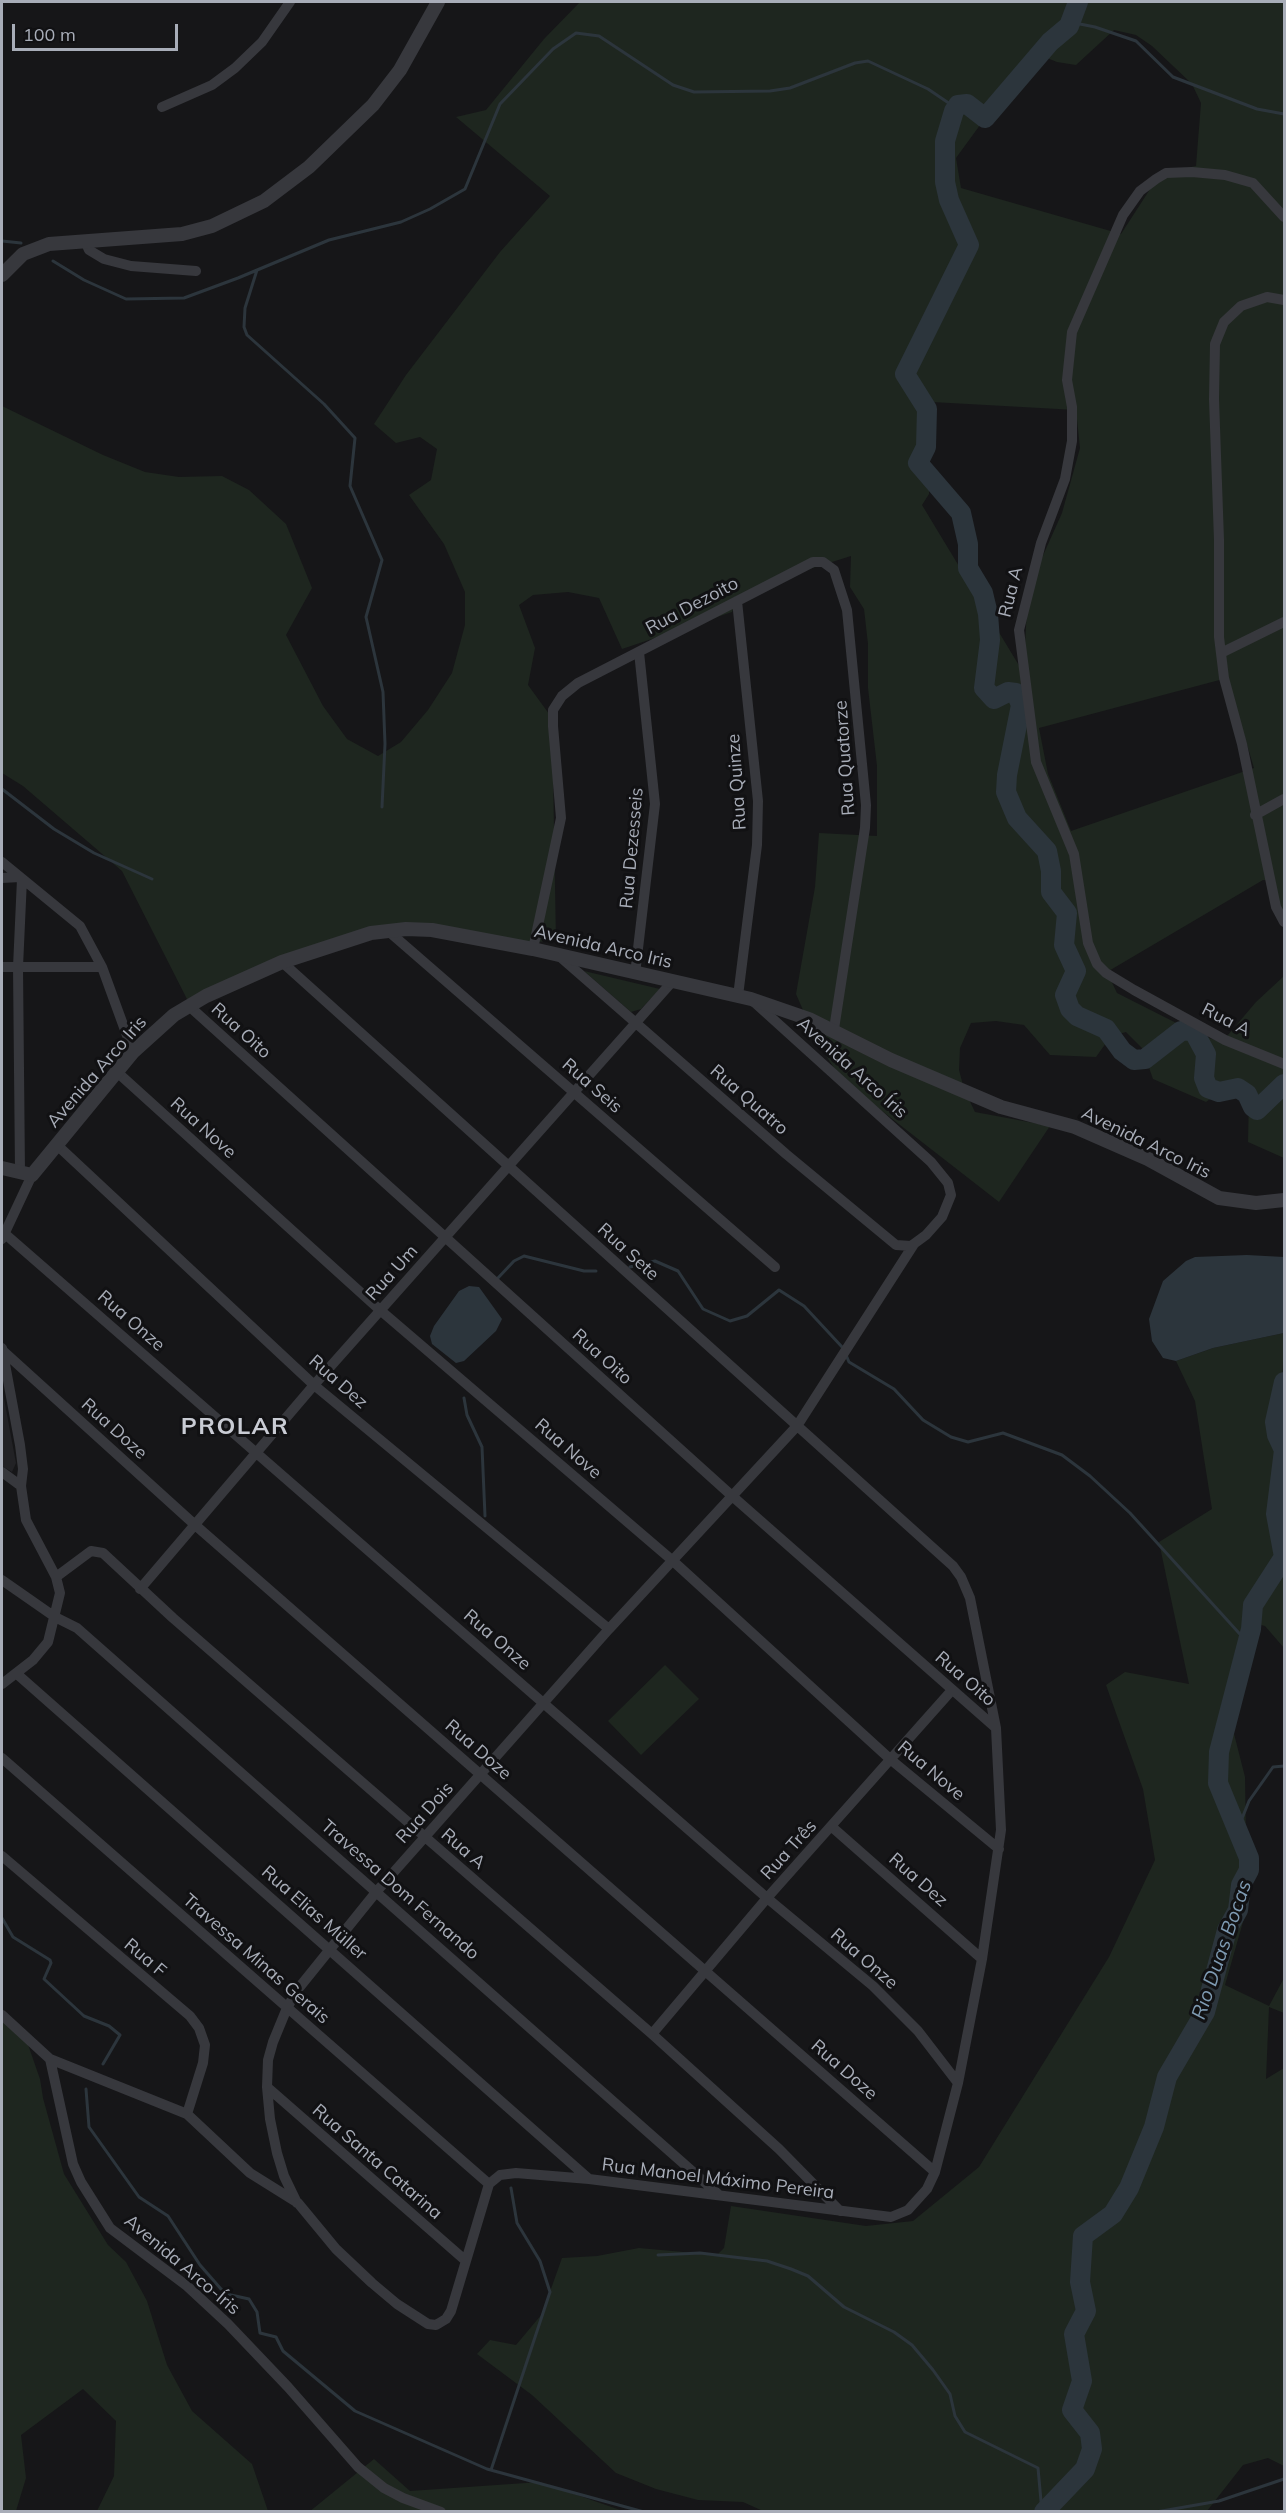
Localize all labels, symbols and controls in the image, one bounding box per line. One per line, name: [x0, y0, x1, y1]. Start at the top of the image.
scale bar: [15, 12, 182, 50]
text: 100 m: [23, 23, 76, 46]
street label: Rua A: [994, 564, 1028, 620]
street label: Rua Dezoito: [642, 573, 742, 639]
street label: Rua Quatorze: [830, 700, 860, 816]
street label: Rua Quinze: [723, 733, 751, 831]
street label: Rua Dezesseis: [616, 787, 648, 909]
street label: Avenida Arco Iris: [532, 921, 674, 973]
street label: Rua Oito: [207, 999, 275, 1063]
street label: Rua A: [1198, 999, 1254, 1041]
street label: Avenida Arco Iris: [43, 1012, 151, 1132]
street label: Avenida Arco Íris: [792, 1013, 912, 1123]
street label: Rua Seis: [558, 1054, 626, 1118]
street label: Rua Quatro: [706, 1060, 792, 1140]
street label: Rua Nove: [166, 1093, 240, 1163]
street label: Avenida Arco Iris: [1078, 1102, 1214, 1184]
street label: Rua Sete: [593, 1219, 663, 1285]
street label: Rua Um: [361, 1241, 423, 1305]
street label: Rua Onze: [93, 1286, 169, 1356]
street label: Rua Oito: [568, 1325, 636, 1389]
street label: Rua Dez: [304, 1351, 372, 1413]
street label: Rua Doze: [77, 1394, 151, 1464]
district label: PROLAR: [181, 1413, 289, 1441]
street label: Rua Nove: [530, 1414, 606, 1484]
street label: Rua Onze: [459, 1605, 535, 1675]
street label: Rua Oito: [930, 1647, 1000, 1711]
street label: Rua Doze: [440, 1715, 516, 1785]
street label: Rua Nove: [893, 1737, 969, 1805]
street label: Rua Dois: [392, 1778, 458, 1848]
street label: Travessa Dom Fernando: [316, 1815, 484, 1965]
street label: Rua Três: [757, 1816, 821, 1884]
street label: Rua A: [436, 1824, 490, 1874]
street label: Rua Dez: [884, 1849, 952, 1911]
street label: Rua Elias Müller: [257, 1861, 371, 1965]
water label: Rio Duas Bocas: [1187, 1877, 1257, 2023]
street label: Travessa Minas Gerais: [178, 1889, 334, 2029]
street label: Rua Onze: [826, 1924, 902, 1994]
street label: Rua F: [119, 1934, 171, 1982]
street label: Rua Doze: [806, 2035, 882, 2105]
street label: Rua Santa Catarina: [308, 2100, 446, 2224]
street label: Rua Manoel Máximo Pereira: [601, 2154, 835, 2204]
street label: Avenida Arco-Íris: [120, 2210, 244, 2320]

